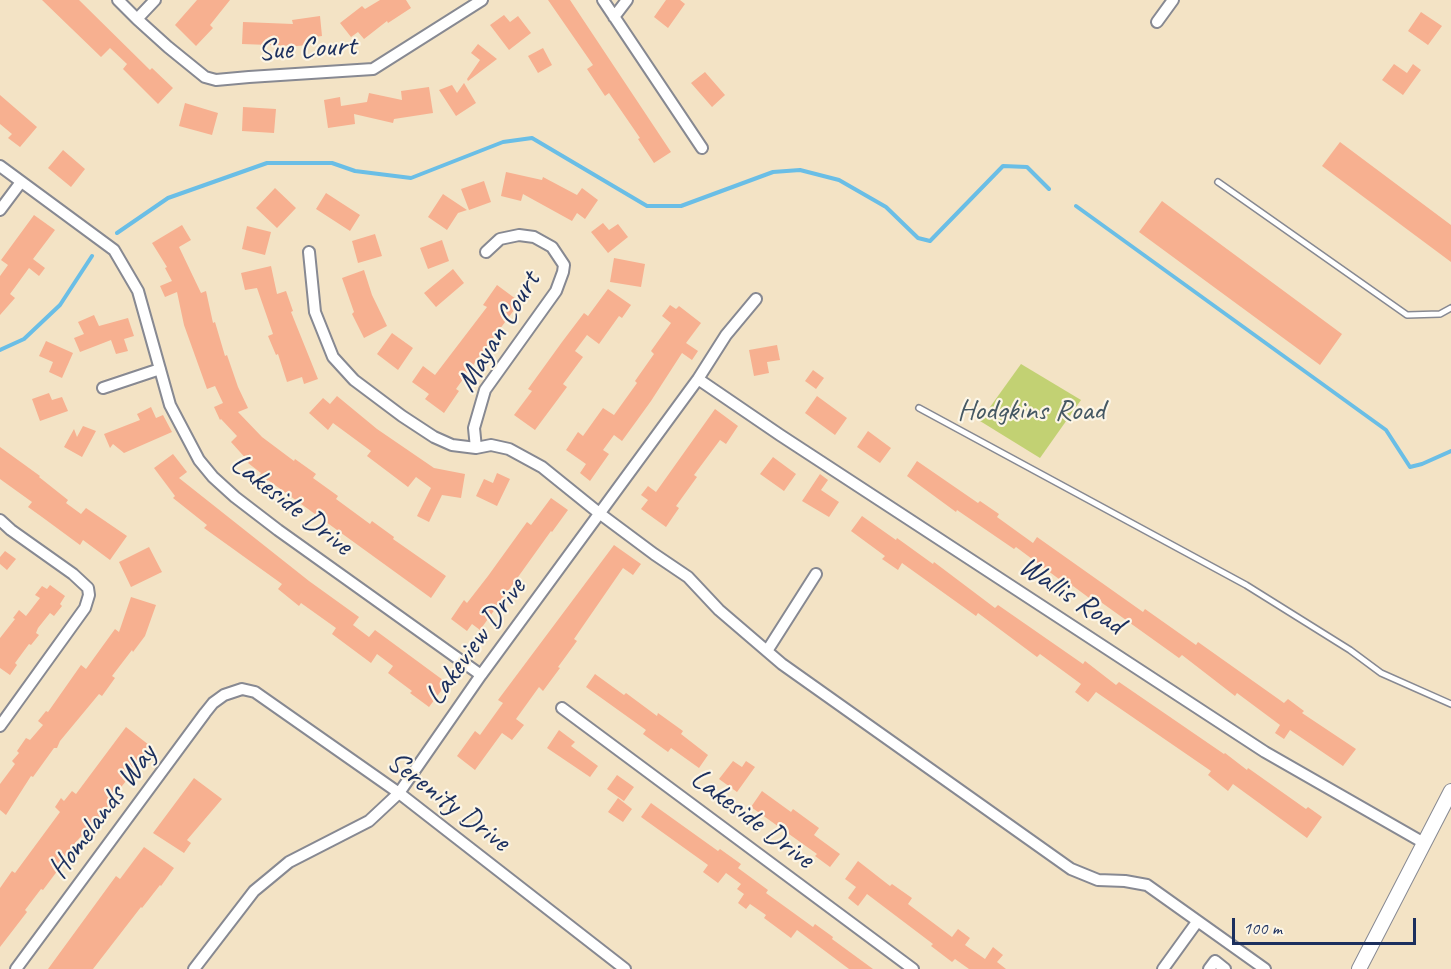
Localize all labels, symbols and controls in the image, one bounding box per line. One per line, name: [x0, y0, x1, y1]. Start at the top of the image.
street label: Sue Court: [257, 28, 357, 70]
street label: Mayan Court: [449, 265, 549, 399]
park label: Hodgkins Road: [957, 393, 1105, 429]
street label: Lakeside Drive: [223, 446, 359, 564]
street label: Wallis Road: [1012, 549, 1130, 643]
street label: Lakeview Drive: [418, 571, 534, 713]
street label: Homelands Way: [41, 738, 165, 886]
street label: Serenity Drive: [379, 744, 517, 860]
street label: Lakeside Drive: [683, 761, 821, 877]
scale bar: [1235, 906, 1420, 944]
text: 100 m: [1243, 917, 1282, 939]

